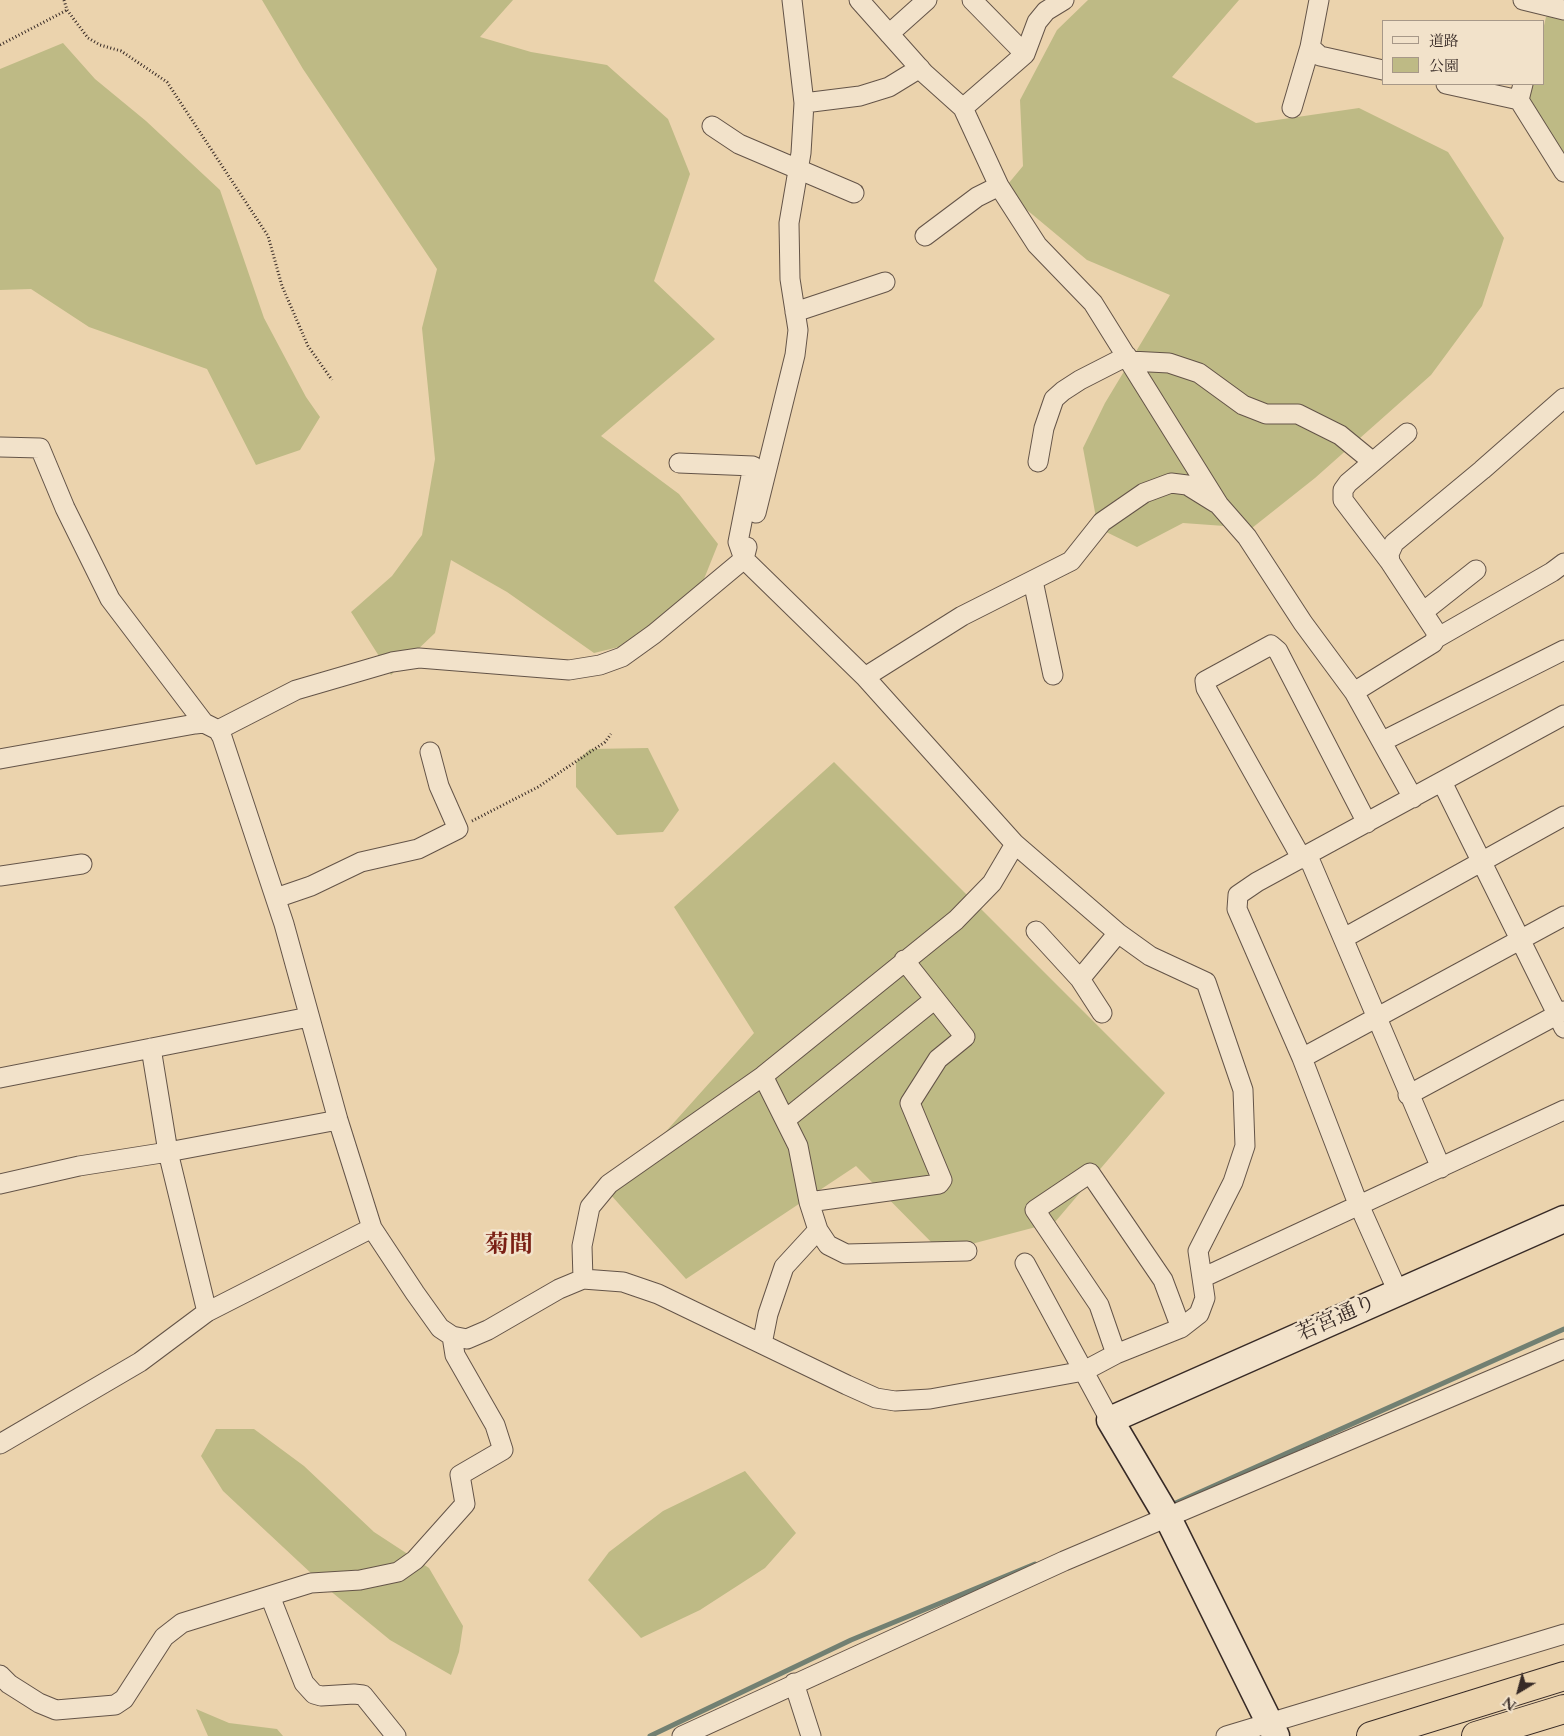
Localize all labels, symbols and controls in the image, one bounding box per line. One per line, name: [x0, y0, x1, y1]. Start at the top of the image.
legend: [1382, 20, 1544, 85]
text: 道路: [1429, 31, 1459, 51]
text: 公園: [1429, 56, 1459, 76]
district label: 菊間: [485, 1232, 533, 1260]
street label: 若宮通り: [1294, 1290, 1380, 1348]
north arrow: [1494, 1666, 1544, 1716]
text: N: [1499, 1692, 1520, 1715]

